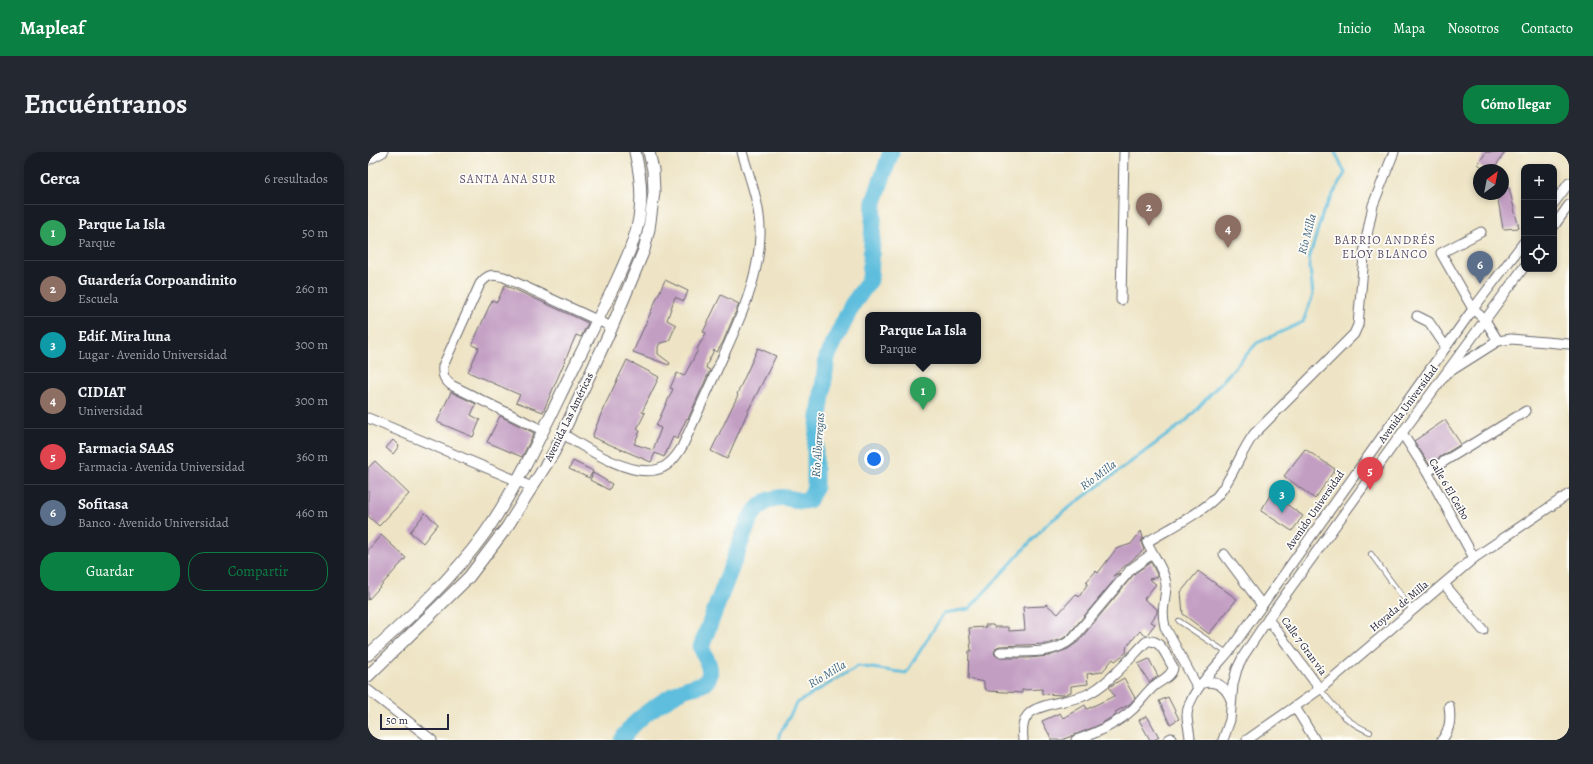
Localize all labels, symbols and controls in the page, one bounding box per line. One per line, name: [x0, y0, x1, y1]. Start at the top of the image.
text: Mapleaf: [20, 15, 85, 41]
text: Inicio: [1338, 19, 1371, 38]
text: Mapa: [1393, 19, 1425, 38]
text: Nosotros: [1447, 19, 1499, 38]
text: Contacto: [1521, 19, 1573, 38]
text: Encuéntranos: [24, 85, 188, 123]
button: Cómo llegar: [1463, 85, 1569, 124]
north arrow: [1473, 164, 1509, 200]
map controls: [1521, 164, 1557, 272]
button: +: [1521, 164, 1557, 200]
text: Cerca: [40, 167, 80, 190]
text: 6 resultados: [264, 170, 328, 187]
district label: SANTA ANA SUR: [459, 171, 557, 187]
pin: 2: [1136, 193, 1162, 226]
button: −: [1521, 200, 1557, 236]
water label: Río Milla: [1294, 212, 1320, 256]
text: Parque La Isla: [78, 214, 166, 234]
pin: 4: [1215, 215, 1241, 248]
text: 1: [51, 224, 55, 241]
text: 50 m: [302, 224, 328, 241]
district label: BARRIO ANDRÉS ELOY BLANCO: [1334, 232, 1436, 262]
text: Parque: [78, 234, 115, 251]
button: locate: [1521, 236, 1557, 272]
pin: 6: [1467, 251, 1493, 284]
text: Guardería Corpoandinito: [78, 270, 237, 290]
text: 2: [50, 280, 56, 297]
text: 260 m: [295, 280, 328, 297]
text: Escuela: [78, 290, 119, 307]
popup: [865, 312, 981, 364]
text: Parque La Isla: [879, 320, 967, 340]
text: Edif. Mira luna: [78, 326, 171, 346]
text: 3: [50, 336, 56, 353]
text: 300 m: [295, 336, 328, 353]
text: Parque: [879, 340, 917, 357]
text: Lugar · Avenido Universidad: [78, 346, 227, 363]
street label: Avenida Universidad: [1374, 362, 1441, 447]
street label: Avenida Las Américas: [541, 370, 597, 465]
pin: 1: [910, 377, 936, 410]
text: CIDIAT: [78, 382, 126, 402]
text: 4: [50, 392, 56, 409]
text: 300 m: [295, 392, 328, 409]
text: Universidad: [78, 402, 143, 419]
water label: Río Albarregas: [808, 412, 828, 478]
text: Farmacia SAAS: [78, 438, 174, 458]
text: 5: [50, 448, 56, 465]
text: 360 m: [296, 448, 328, 465]
your location: [864, 449, 884, 469]
street label: Calle 6 El Ceibo: [1425, 455, 1473, 523]
water label: Río Milla: [1077, 456, 1120, 494]
pin: 5: [1357, 457, 1383, 490]
text: Farmacia · Avenida Universidad: [78, 458, 245, 475]
street label: Avenido Universidad: [1282, 467, 1348, 553]
pin: 3: [1269, 480, 1295, 513]
text: Sofitasa: [78, 494, 128, 514]
text: 6: [50, 504, 56, 521]
text: 460 m: [296, 504, 328, 521]
text: Banco · Avenido Universidad: [78, 514, 229, 531]
button: Guardar: [40, 552, 180, 591]
button: Compartir: [188, 552, 328, 591]
street label: Hoyada de Milla: [1366, 576, 1432, 635]
street label: Calle 7 Gran via: [1278, 614, 1331, 679]
water label: Río Milla: [805, 656, 849, 691]
scale bar: [380, 712, 449, 731]
text: 50 m: [386, 713, 408, 728]

